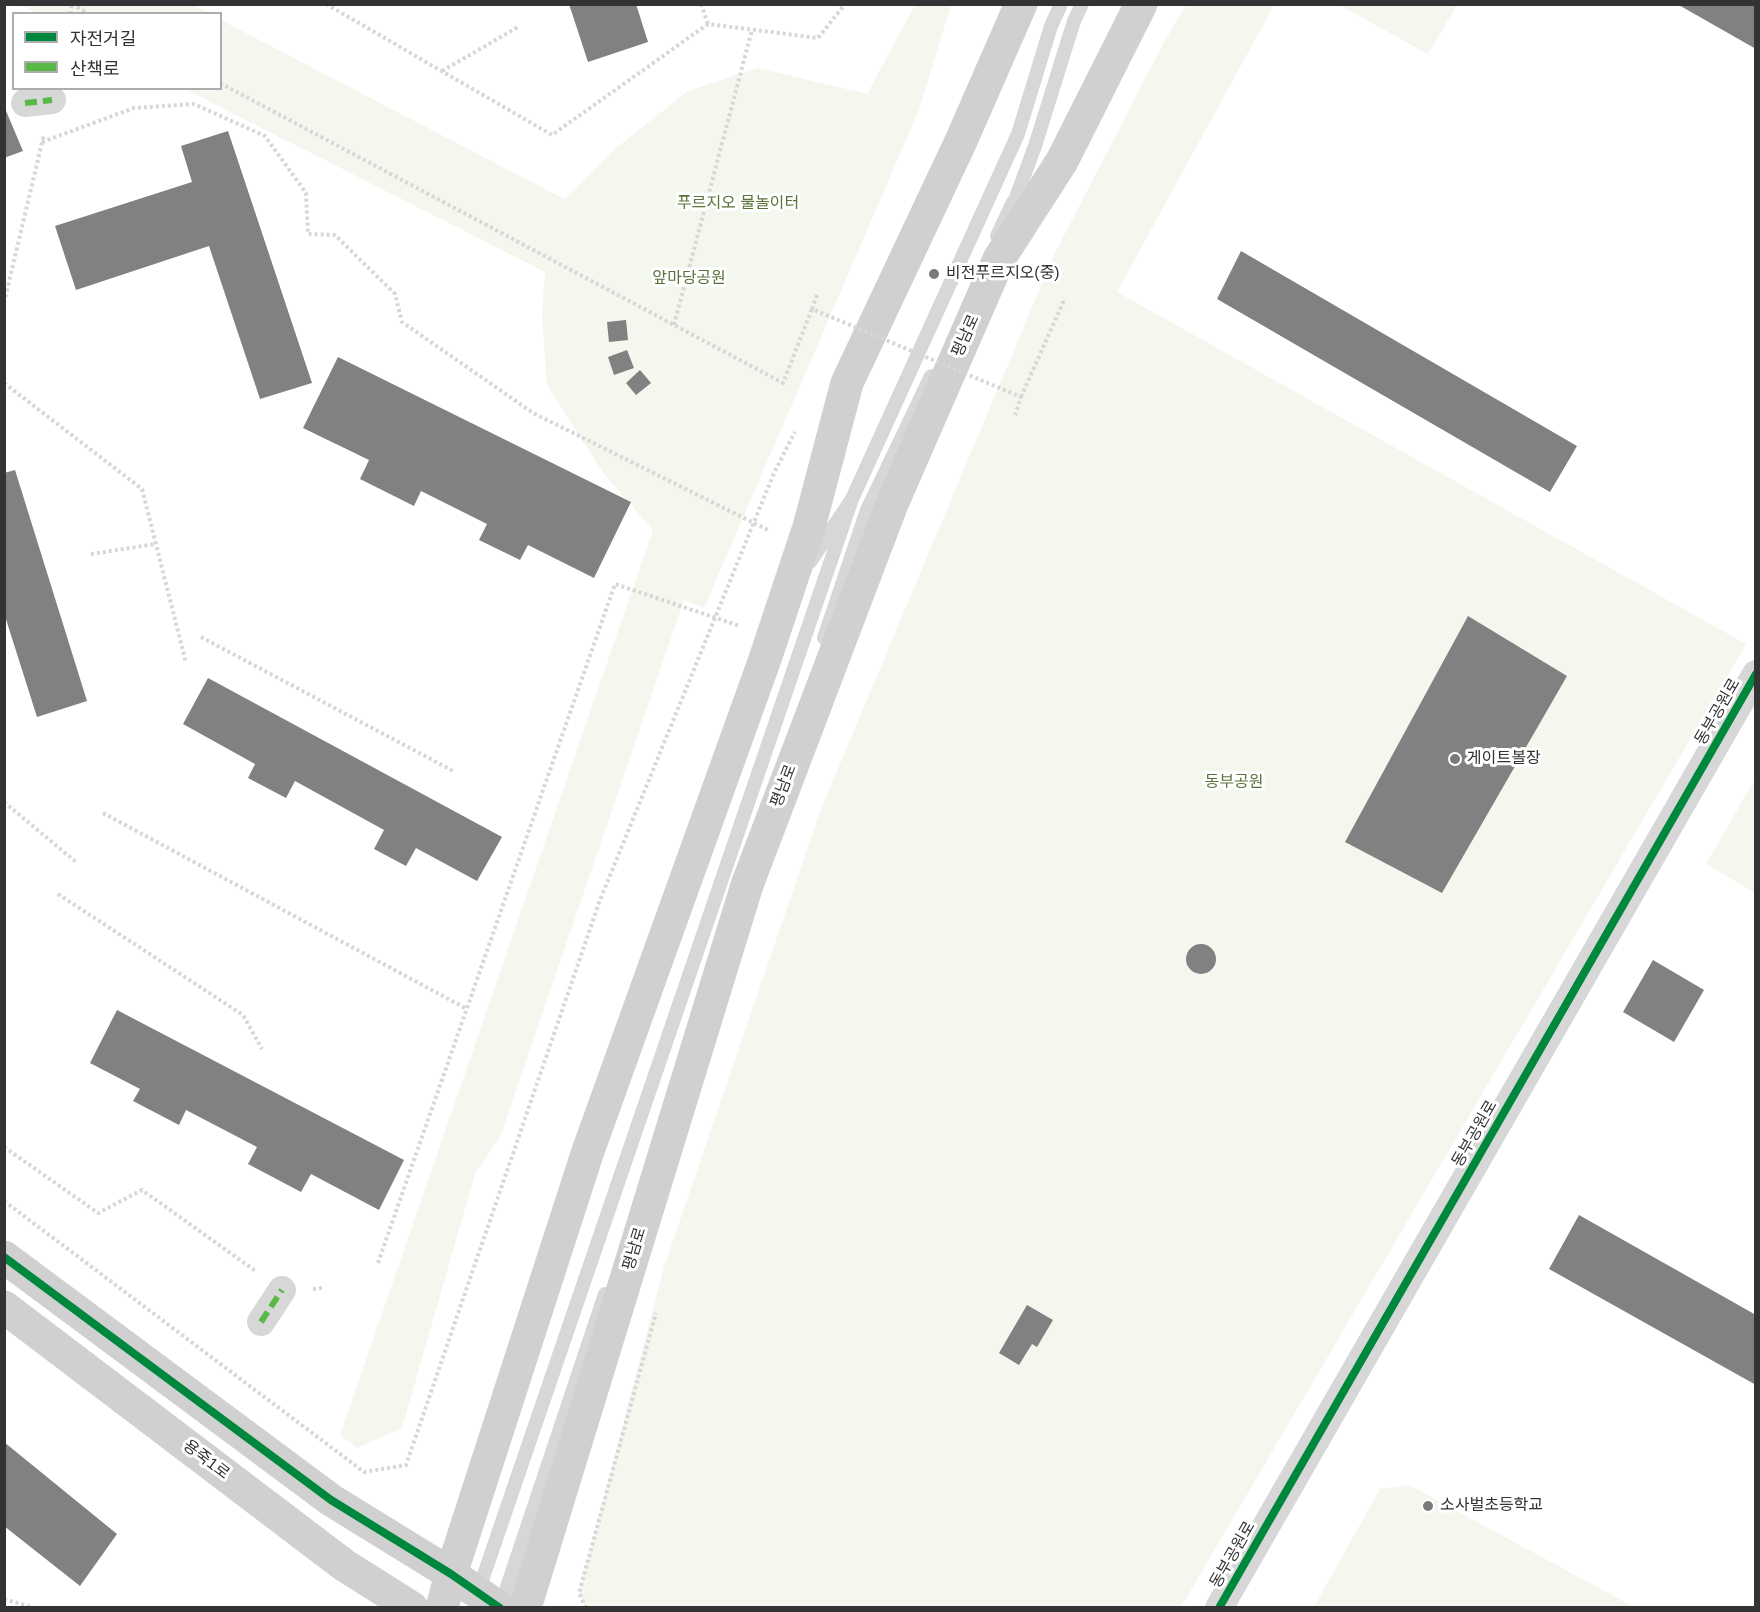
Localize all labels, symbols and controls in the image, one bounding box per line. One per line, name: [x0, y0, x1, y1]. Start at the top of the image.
legend: [12, 12, 222, 90]
text: 자전거길: [70, 29, 136, 49]
text: 산책로: [70, 59, 120, 79]
park label: 푸르지오 물놀이터: [677, 194, 799, 214]
place label: 비전푸르지오(중): [946, 264, 1060, 284]
marker: 비전푸르지오(중): [927, 267, 941, 281]
park label: 앞마당공원: [652, 269, 726, 289]
street label: 평남로: [948, 312, 984, 360]
street label: 동부공원로: [1691, 675, 1745, 749]
place label: 게이트볼장: [1467, 749, 1541, 769]
marker: 게이트볼장: [1448, 752, 1462, 766]
street label: 평남로: [767, 762, 801, 810]
park label: 동부공원: [1205, 773, 1263, 793]
street label: 동부공원로: [1448, 1097, 1502, 1171]
street label: 평남로: [619, 1225, 651, 1273]
street label: 용죽1로: [179, 1436, 233, 1484]
place label: 소사벌초등학교: [1440, 1496, 1543, 1516]
marker: 소사벌초등학교: [1421, 1499, 1435, 1513]
street label: 동부공원로: [1206, 1518, 1260, 1592]

